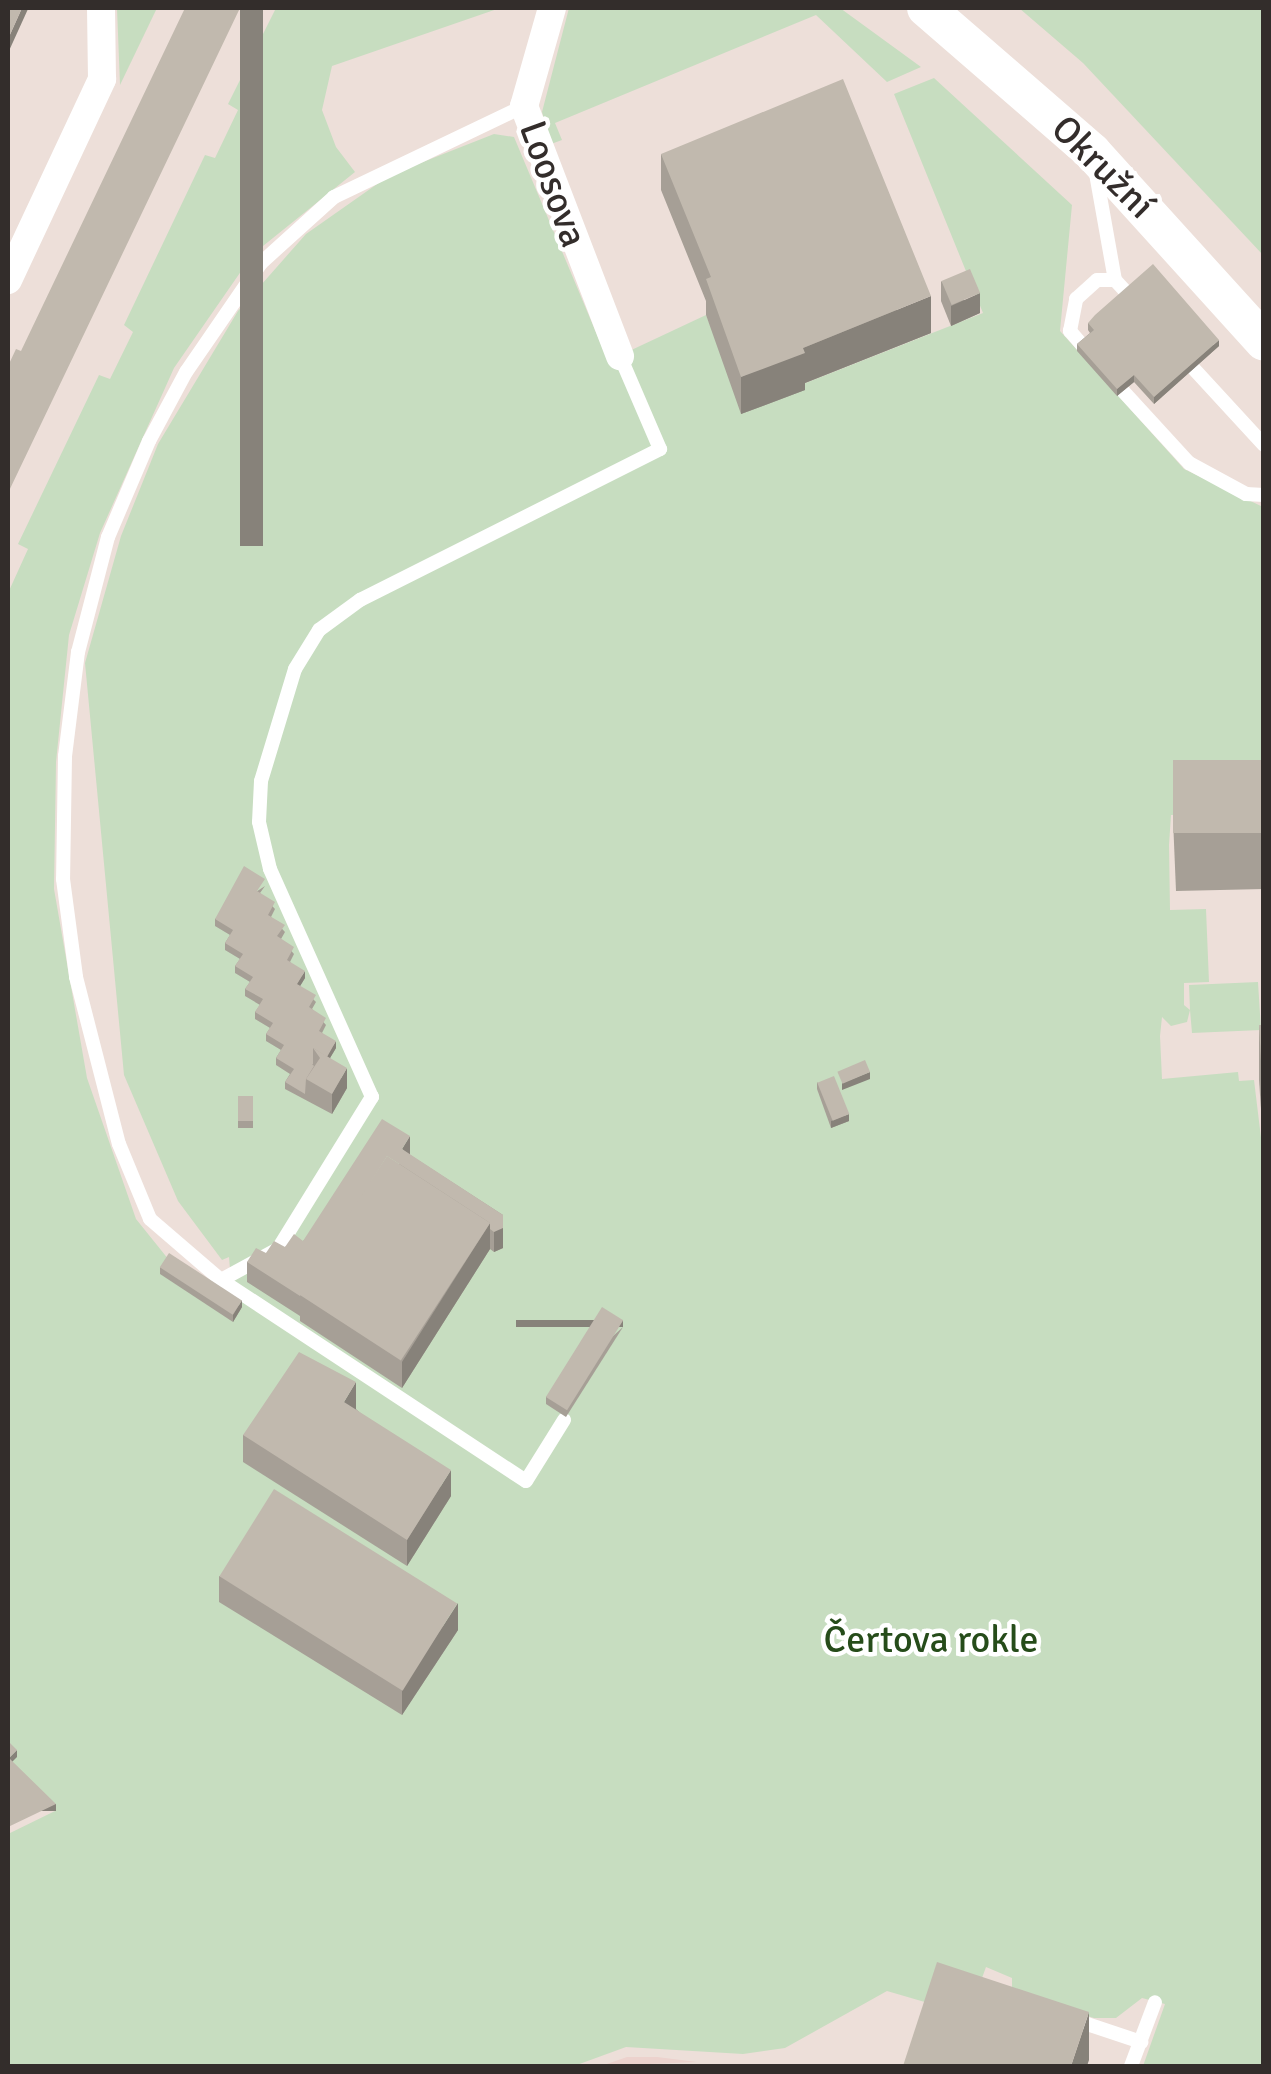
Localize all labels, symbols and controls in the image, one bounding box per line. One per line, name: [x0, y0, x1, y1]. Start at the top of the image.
street label: Okružní: [1042, 106, 1164, 228]
street label: Loosova: [509, 115, 597, 253]
park label: Čertova rokle: [824, 1617, 1038, 1663]

